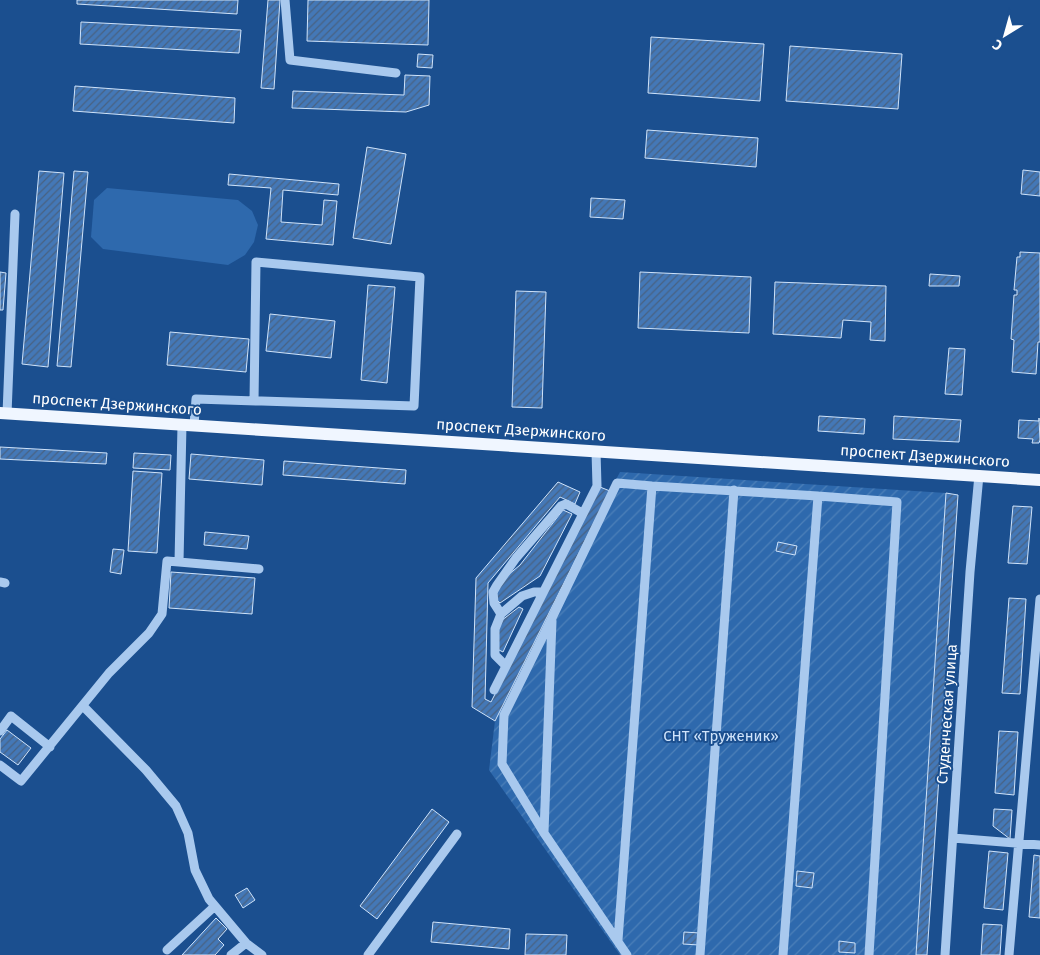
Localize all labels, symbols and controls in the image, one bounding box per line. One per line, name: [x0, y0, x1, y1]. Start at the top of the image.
north arrow: [980, 10, 1030, 60]
text: С: [989, 36, 1006, 54]
street label: проспект Дзержинского: [32, 389, 202, 419]
street label: проспект Дзержинского: [436, 415, 606, 445]
street label: проспект Дзержинского: [840, 441, 1010, 471]
street label: Студенческая улица: [933, 643, 961, 785]
park label: СНТ «Труженик»: [663, 727, 779, 745]

